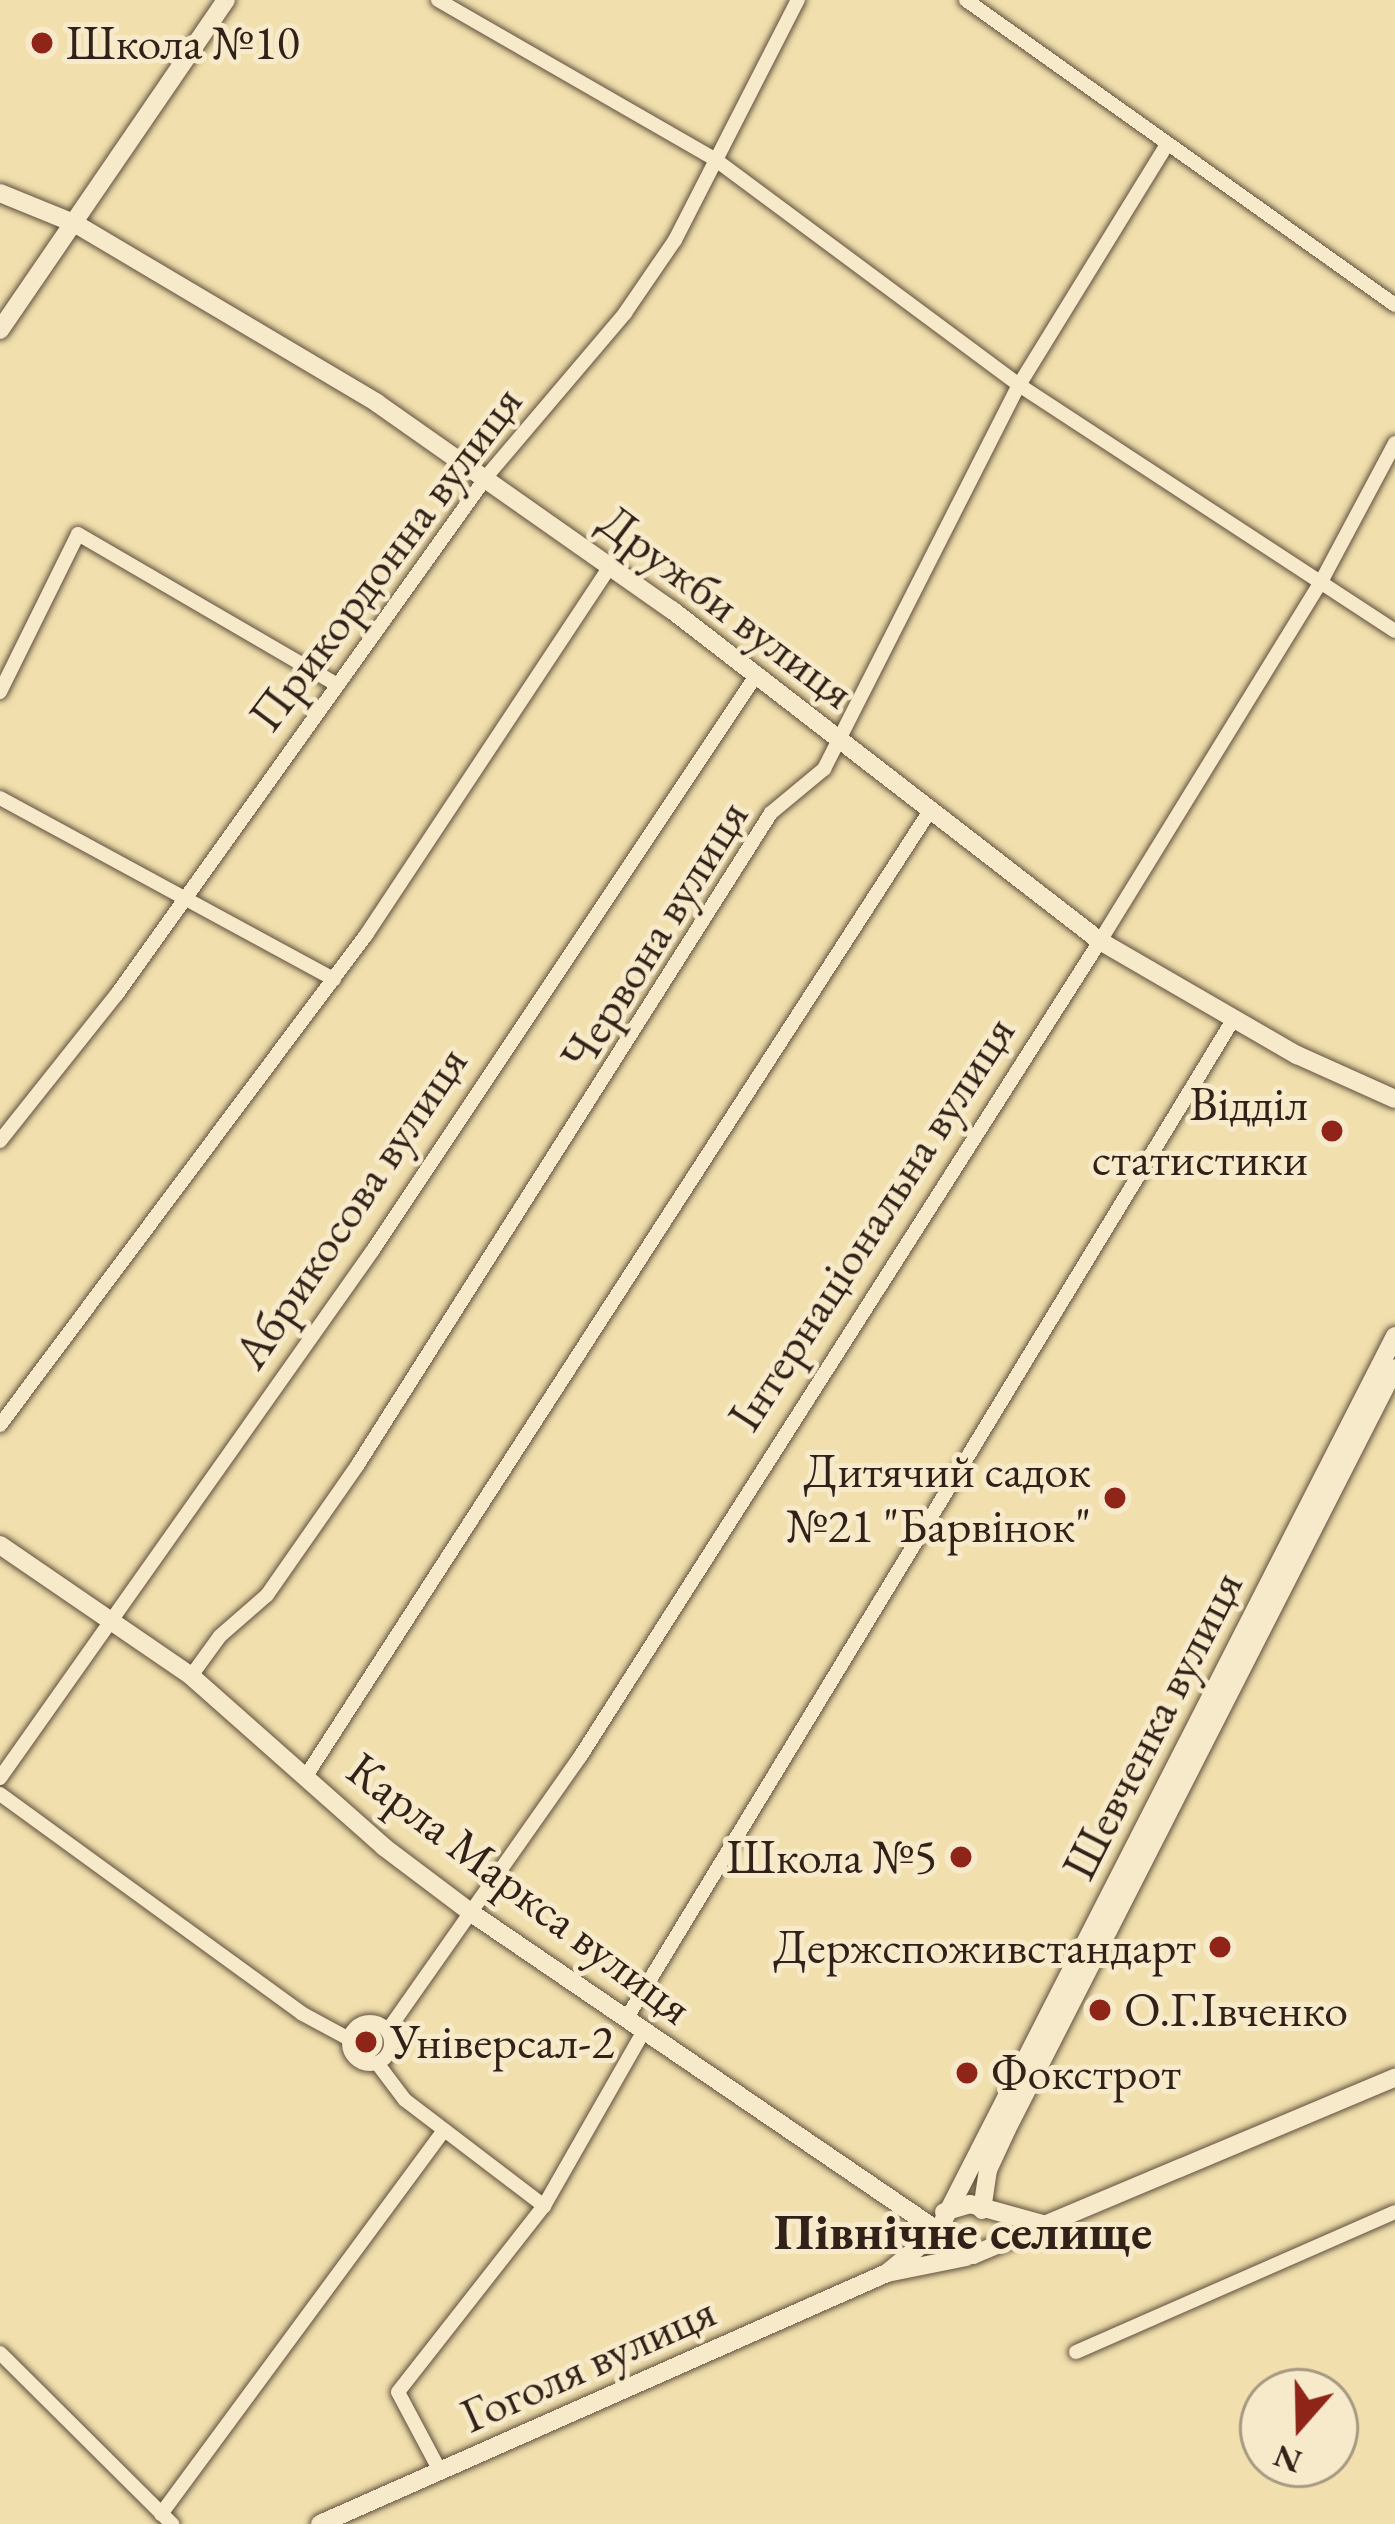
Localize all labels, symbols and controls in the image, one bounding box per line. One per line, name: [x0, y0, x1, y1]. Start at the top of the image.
place label: Школа №10: [66, 14, 300, 72]
marker: Школа №10: [29, 30, 55, 56]
street label: Прикордонна вулиця: [236, 374, 534, 742]
street label: Дружби вулиця: [588, 492, 866, 720]
street label: Червона вулиця: [548, 789, 760, 1081]
street label: Інтернаціональна вулиця: [715, 1005, 1027, 1441]
street label: Абрикосова вулиця: [221, 1035, 479, 1379]
place label: Відділ статистики: [1092, 1074, 1308, 1187]
marker: Відділ статистики: [1319, 1118, 1345, 1144]
place label: Дитячий садок №21 "Барвінок": [786, 1441, 1091, 1554]
marker: Дитячий садок №21 "Барвінок": [1102, 1485, 1128, 1511]
street label: Шевченка вулиця: [1050, 1561, 1254, 1889]
street label: Карла Маркса вулиця: [336, 1740, 704, 2036]
place label: Школа №5: [726, 1828, 937, 1886]
marker: Школа №5: [948, 1844, 974, 1870]
place label: Держспоживстандарт: [773, 1918, 1196, 1976]
marker: Держспоживстандарт: [1207, 1934, 1233, 1960]
place label: О.Г.Івченко: [1124, 1981, 1348, 2039]
marker: О.Г.Івченко: [1087, 1997, 1113, 2023]
place label: Універсал-2: [390, 2013, 614, 2071]
marker: Універсал-2: [353, 2029, 379, 2055]
place label: Фокстрот: [991, 2044, 1181, 2102]
marker: Фокстрот: [954, 2060, 980, 2086]
district label: Північне селище: [774, 2200, 1152, 2262]
street label: Гоголя вулиця: [452, 2281, 724, 2445]
north arrow: [1239, 2368, 1359, 2488]
text: N: [1268, 2435, 1307, 2484]

